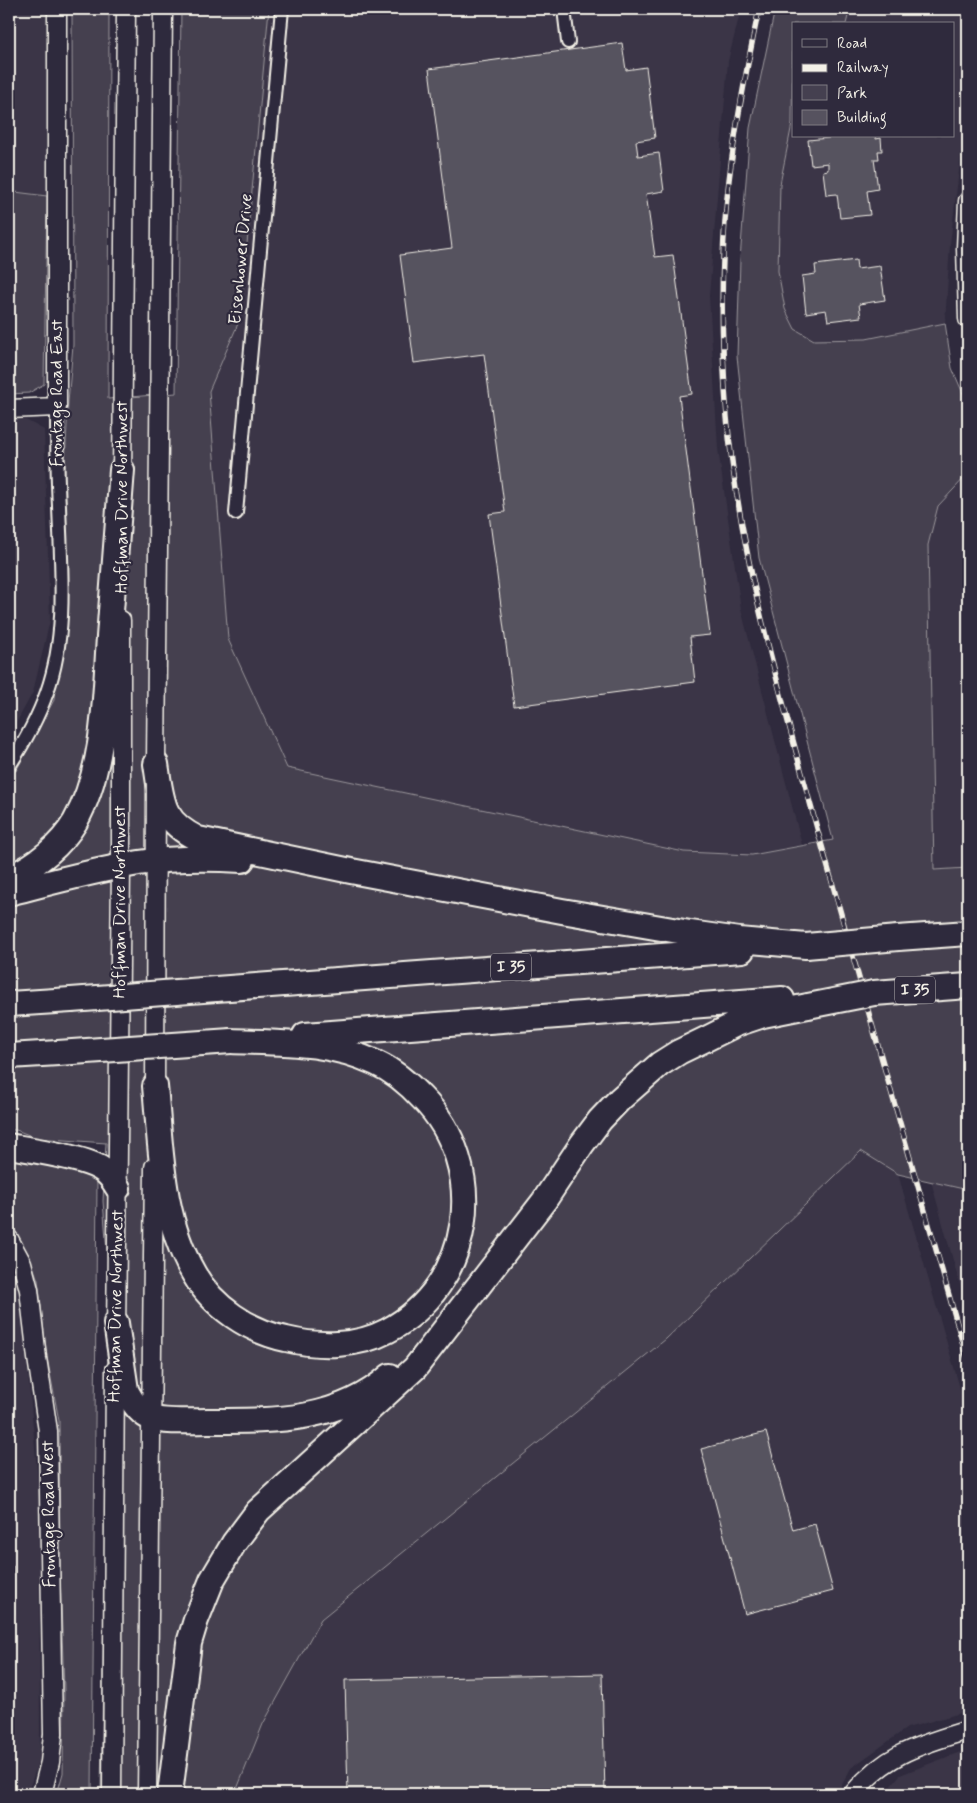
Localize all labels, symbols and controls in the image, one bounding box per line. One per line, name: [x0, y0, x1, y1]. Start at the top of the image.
legend: [792, 22, 954, 138]
text: Road: [837, 34, 867, 54]
text: Railway: [837, 58, 889, 78]
text: Park: [837, 84, 867, 104]
text: Building: [837, 108, 887, 129]
street label: Eisenhower Drive: [223, 192, 259, 326]
street label: Frontage Road East: [45, 319, 70, 467]
street label: Hoffman Drive Northwest: [110, 400, 134, 593]
street label: Hoffman Drive Northwest: [108, 805, 132, 998]
road number: I 35: [491, 954, 531, 980]
road number: I 35: [895, 976, 935, 1004]
street label: Hoffman Drive Northwest: [102, 1209, 130, 1403]
street label: Frontage Road West: [36, 1440, 63, 1588]

